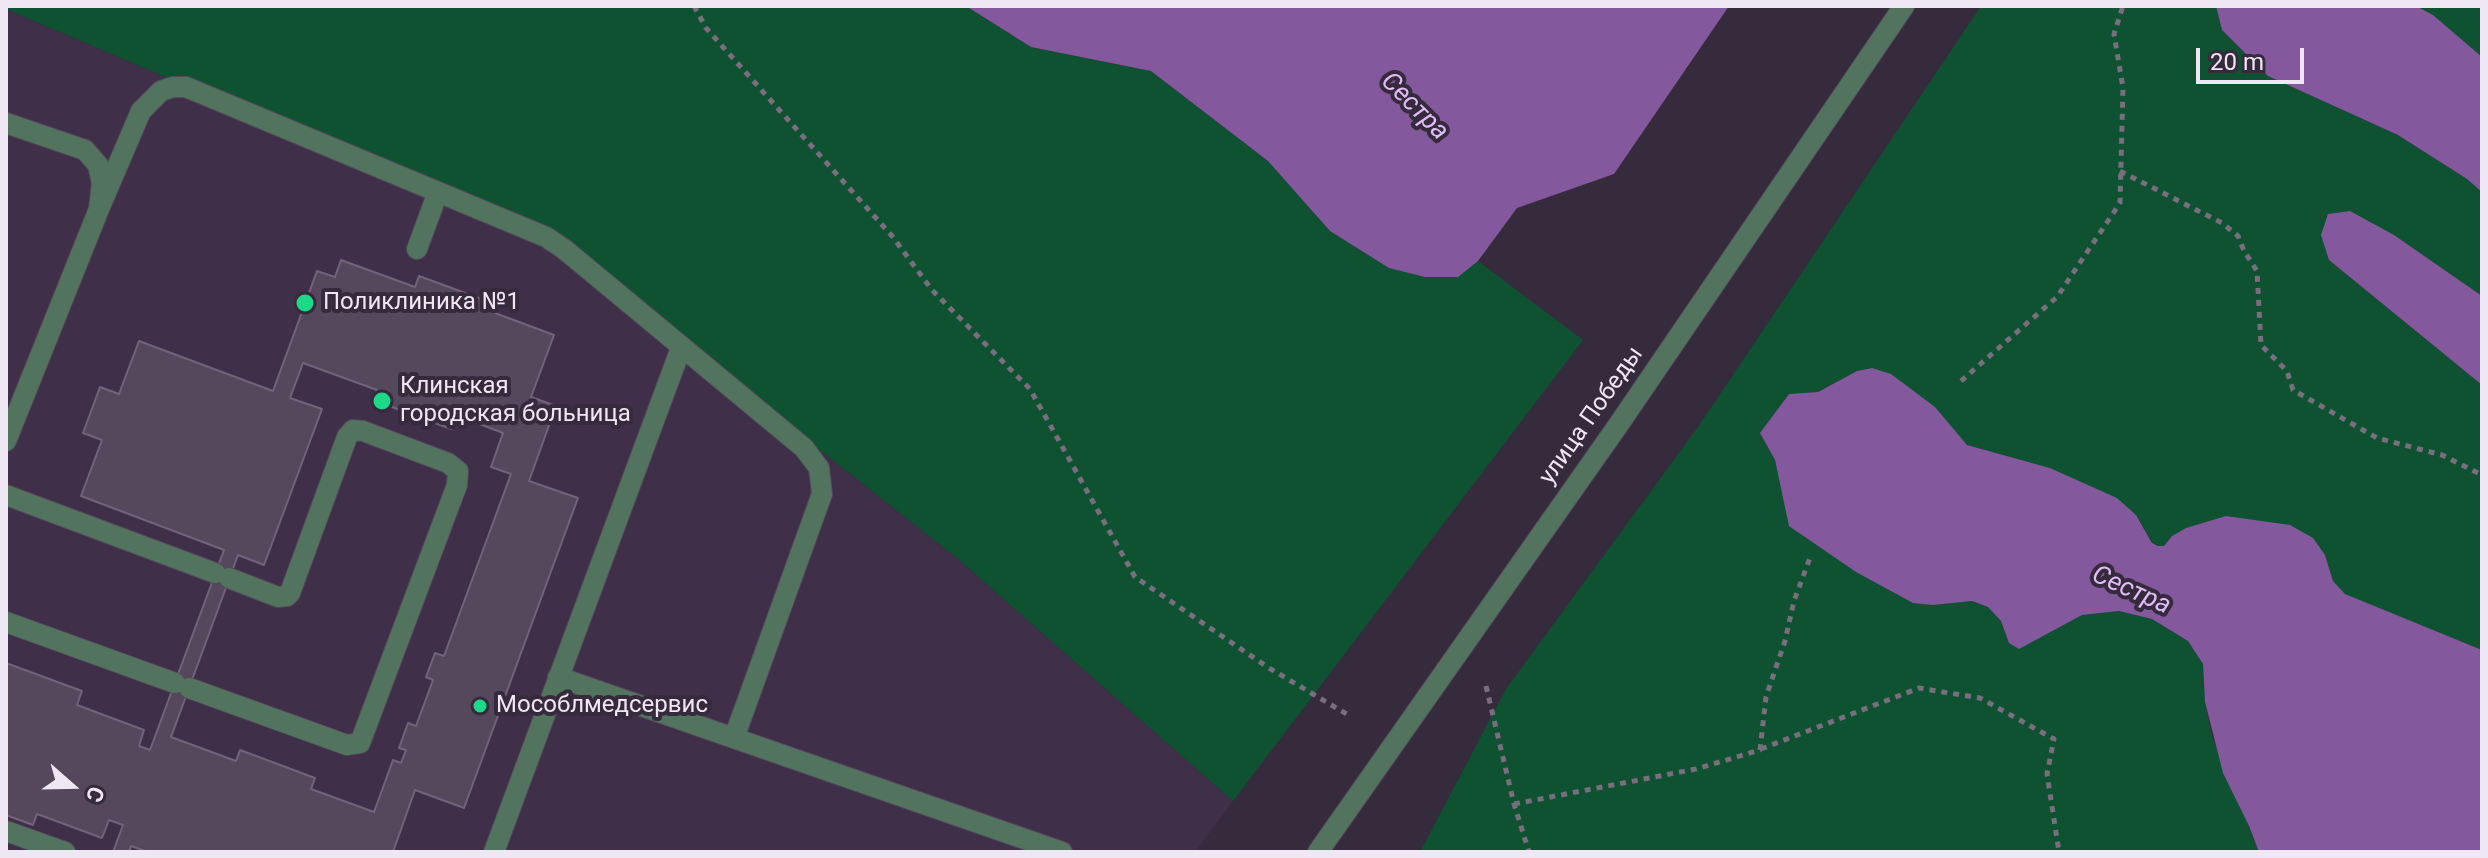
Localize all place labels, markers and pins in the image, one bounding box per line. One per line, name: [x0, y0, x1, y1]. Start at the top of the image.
place label: Поликлиника №1: [323, 289, 520, 317]
marker: Поликлиника №1: [294, 292, 316, 314]
place label: Клинская городская больница: [400, 373, 631, 429]
marker: Клинская городская больница: [371, 390, 393, 412]
place label: Мособлмедсервис: [496, 692, 708, 720]
marker: Мособлмедсервис: [471, 697, 489, 715]

